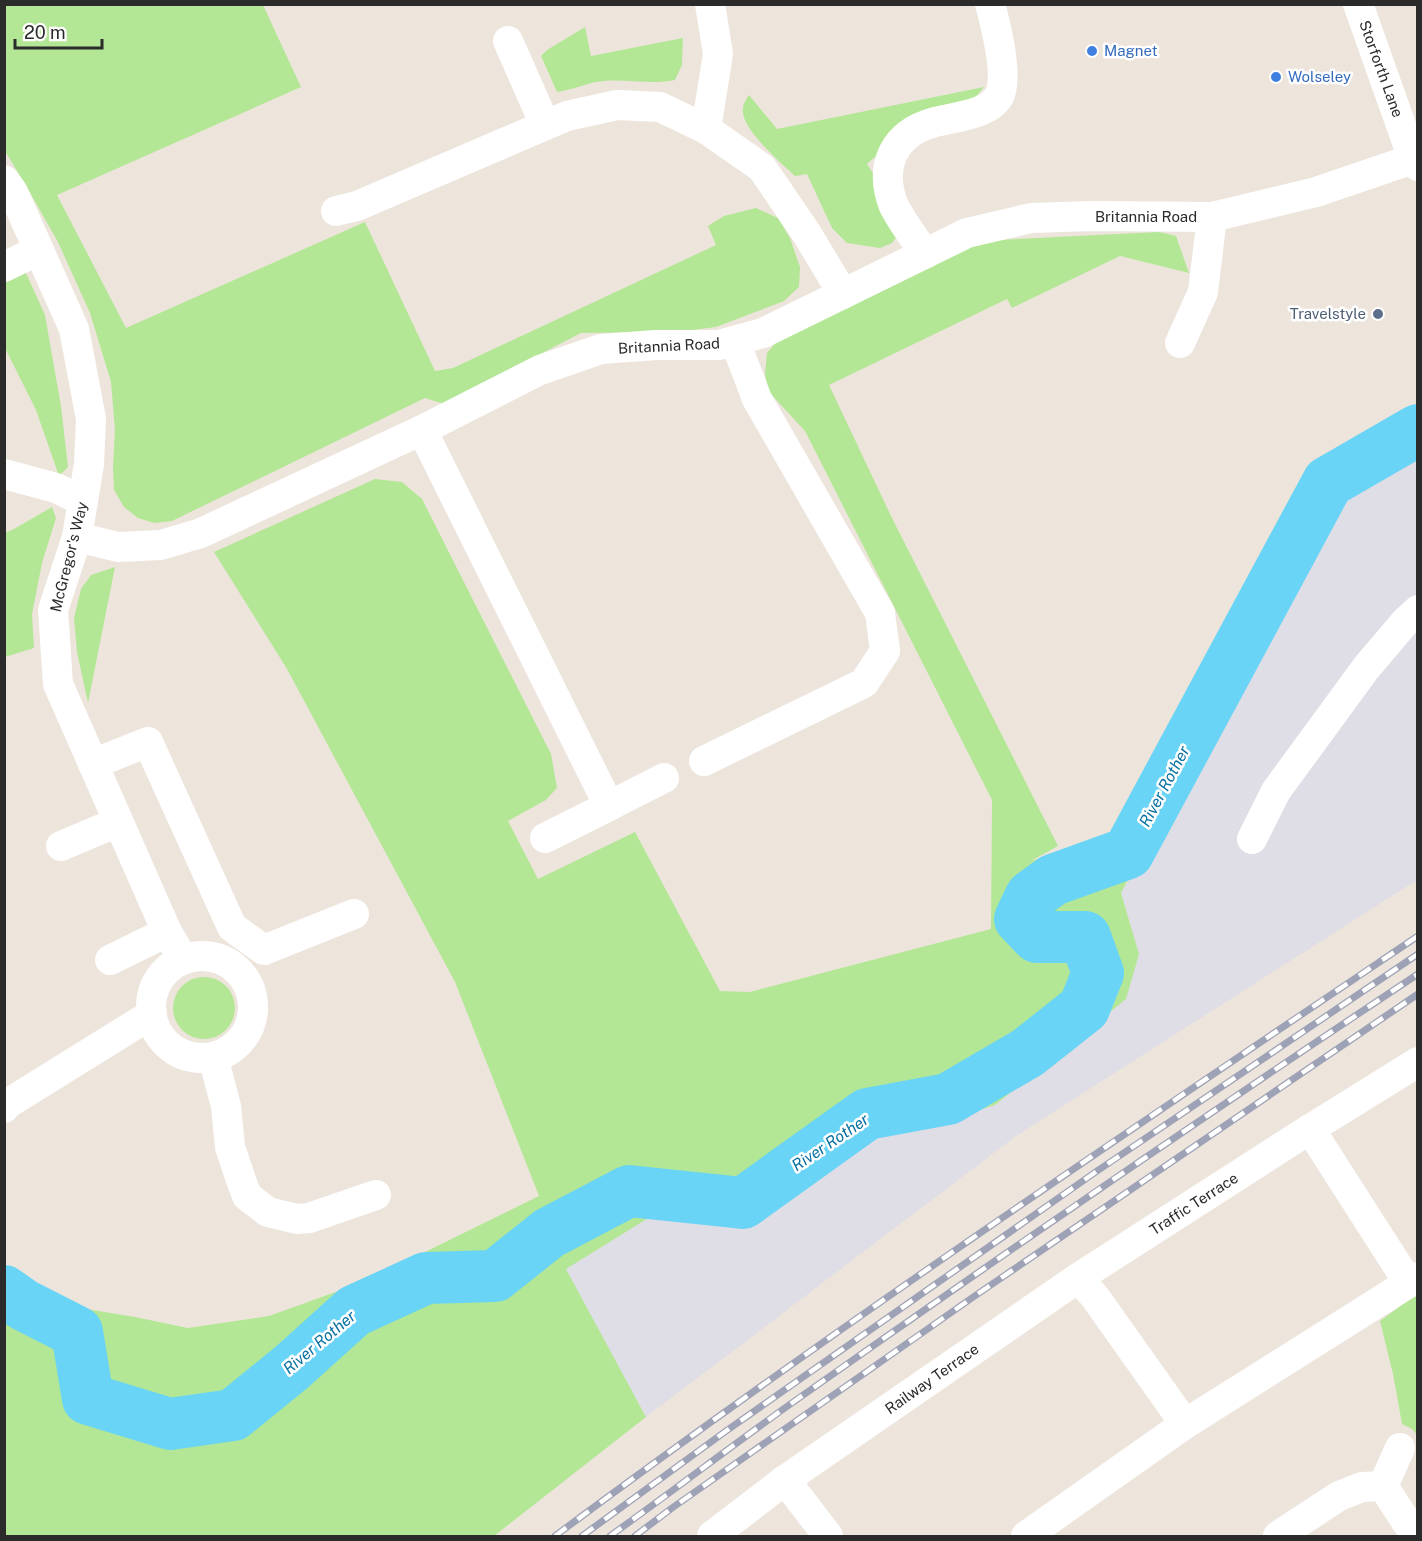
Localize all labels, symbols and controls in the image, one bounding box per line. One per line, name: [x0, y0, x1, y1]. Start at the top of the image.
scale bar: [15, 12, 102, 50]
street label: Storforth Lane: [1356, 18, 1407, 120]
text: 20 m: [24, 22, 66, 43]
place label: Magnet: [1104, 42, 1158, 59]
marker: Magnet: [1085, 44, 1099, 58]
place label: Wolseley: [1288, 68, 1351, 85]
marker: Wolseley: [1269, 70, 1283, 84]
street label: Britannia Road: [1095, 208, 1197, 225]
place label: Travelstyle: [1290, 305, 1366, 322]
marker: Travelstyle: [1371, 307, 1385, 321]
street label: Britannia Road: [617, 334, 720, 357]
street label: McGregor's Way: [47, 500, 90, 614]
water label: River Rother: [1135, 742, 1194, 830]
water label: River Rother: [788, 1109, 873, 1175]
street label: Traffic Terrace: [1146, 1169, 1241, 1238]
water label: River Rother: [279, 1306, 360, 1378]
street label: Railway Terrace: [882, 1340, 982, 1417]

